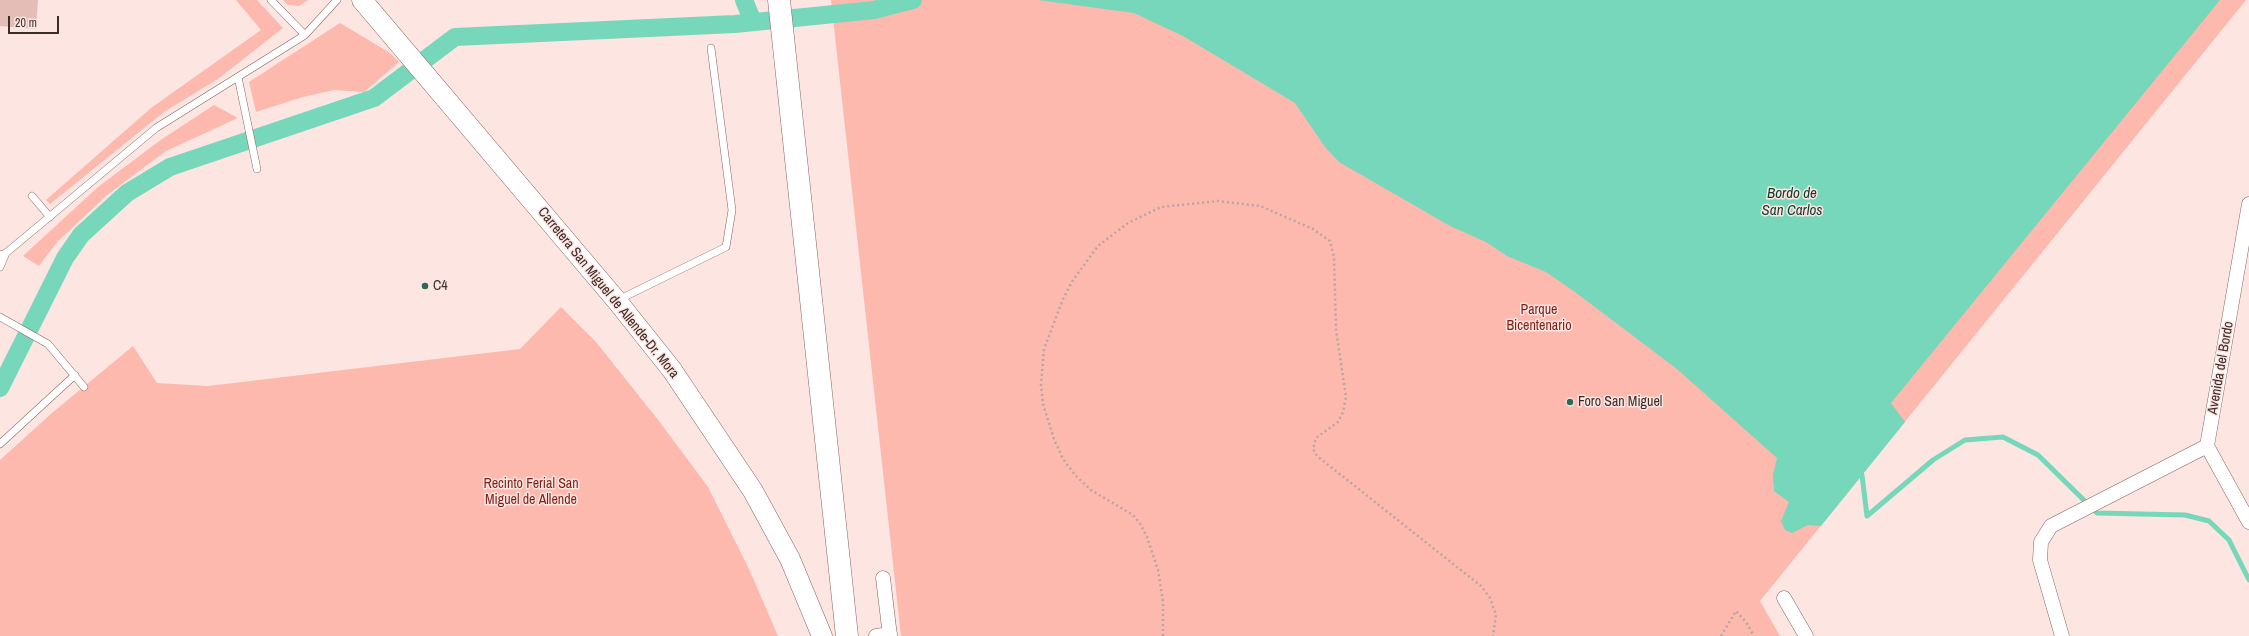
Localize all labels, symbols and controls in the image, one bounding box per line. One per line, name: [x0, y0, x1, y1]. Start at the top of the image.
scale bar: [10, 8, 61, 34]
text: 20 m: [15, 15, 37, 31]
water label: Bordo de San Carlos: [1762, 185, 1822, 220]
street label: Carretera San Miguel de Allende-Dr. Mora: [534, 204, 682, 382]
place label: C4: [433, 278, 448, 294]
marker: C4: [420, 281, 430, 291]
park label: Parque Bicentenario: [1506, 302, 1572, 334]
street label: Avenida del Bordo: [2205, 320, 2237, 416]
place label: Foro San Miguel: [1578, 394, 1662, 410]
marker: Foro San Miguel: [1565, 397, 1575, 407]
park label: Recinto Ferial San Miguel de Allende: [483, 476, 579, 508]

